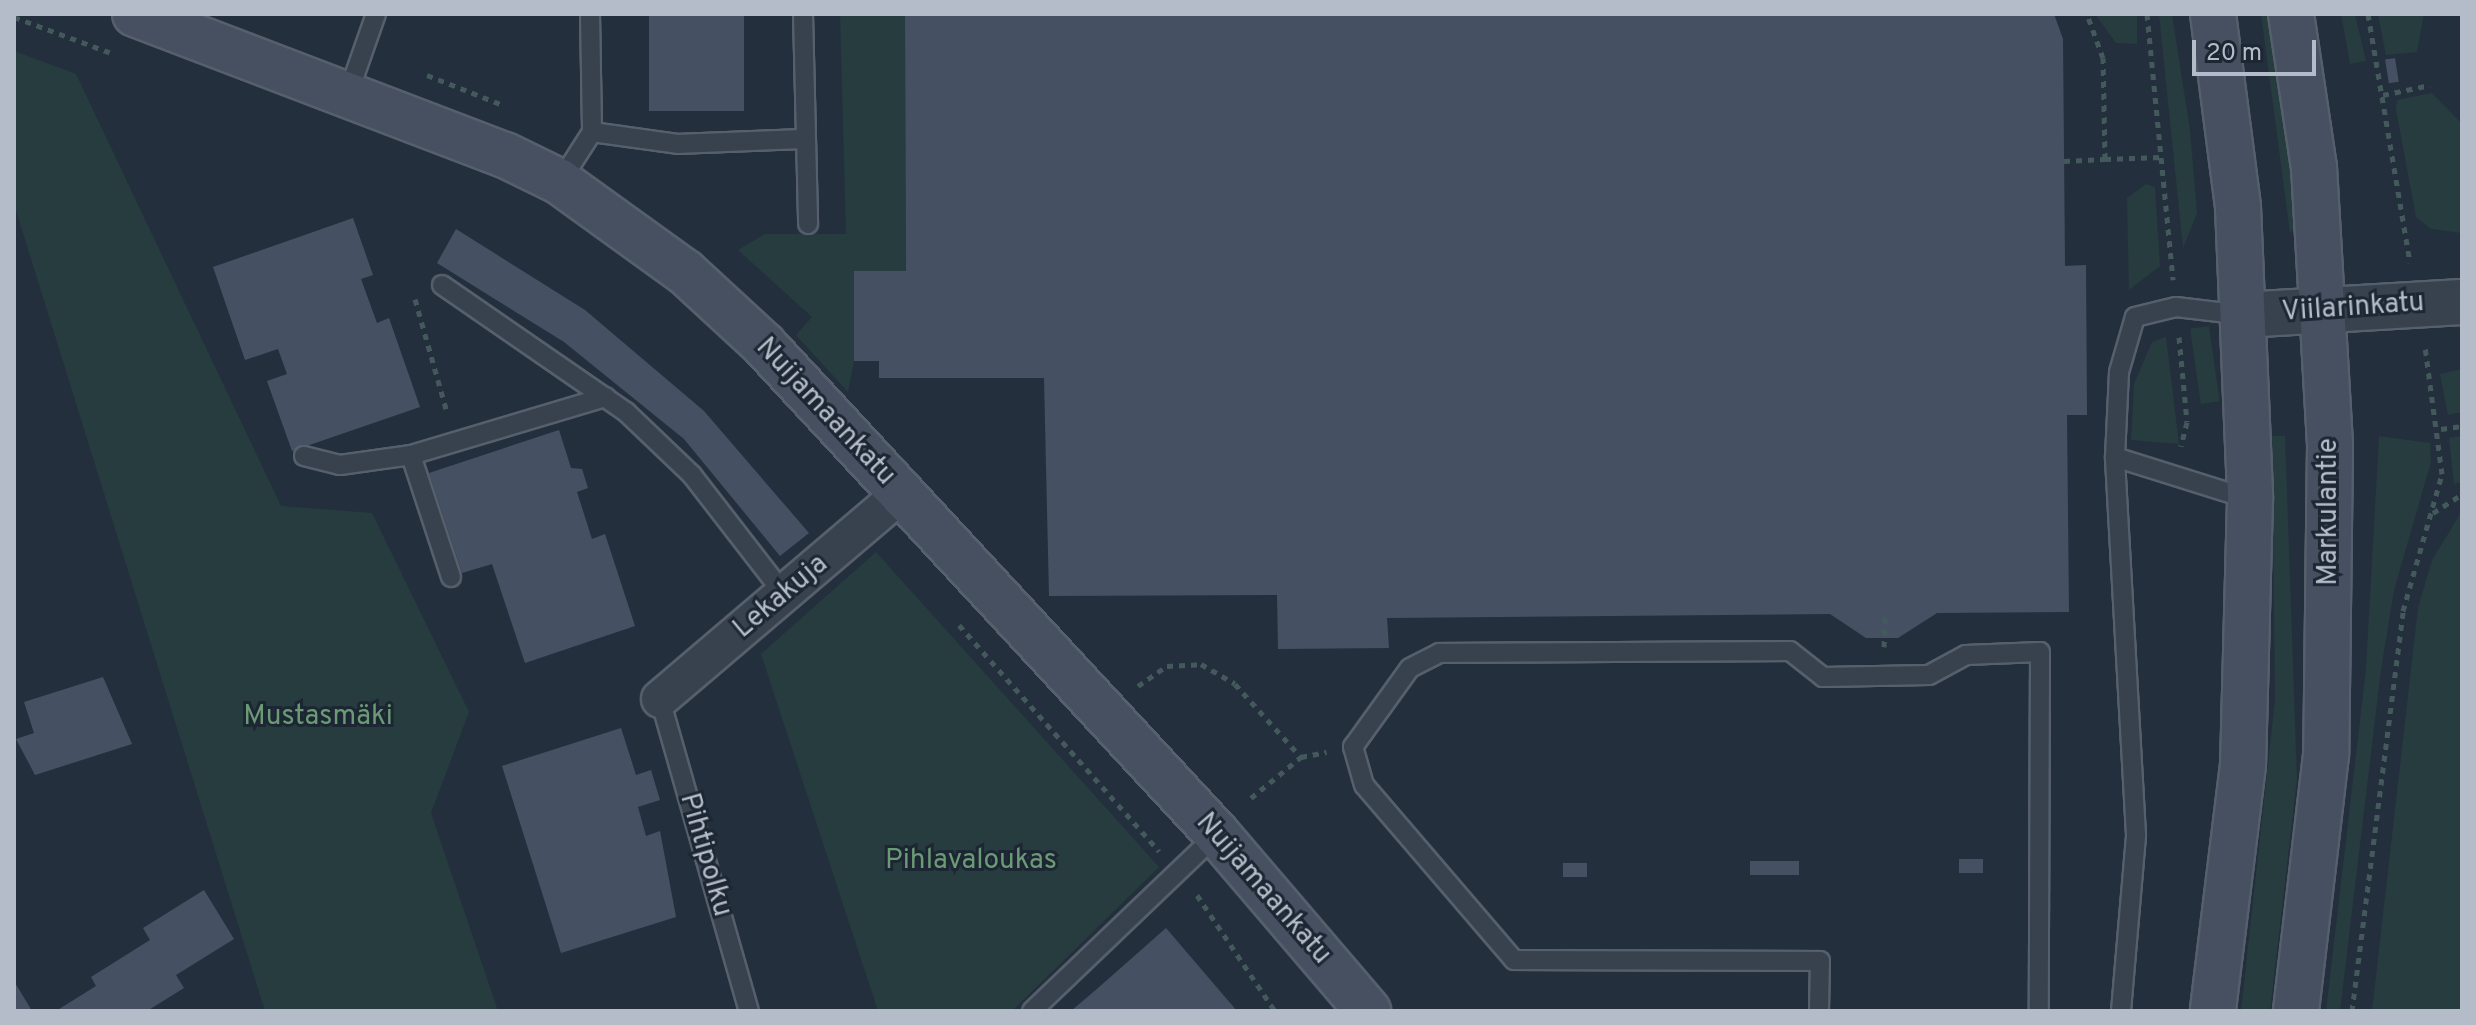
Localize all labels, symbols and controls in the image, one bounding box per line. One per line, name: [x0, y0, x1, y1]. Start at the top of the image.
scale bar: [2196, 24, 2320, 74]
text: 20 m: [2206, 39, 2262, 69]
street label: Viilarinkatu: [2281, 286, 2425, 330]
street label: Nuijamaankatu: [748, 331, 902, 493]
street label: Markulantie: [2312, 438, 2346, 586]
street label: Lekakuja: [727, 548, 835, 646]
park label: Mustasmäki: [243, 700, 393, 734]
street label: Pihtipolku: [671, 789, 739, 921]
street label: Nuijamaankatu: [1188, 806, 1338, 972]
park label: Pihlavaloukas: [885, 844, 1057, 878]

